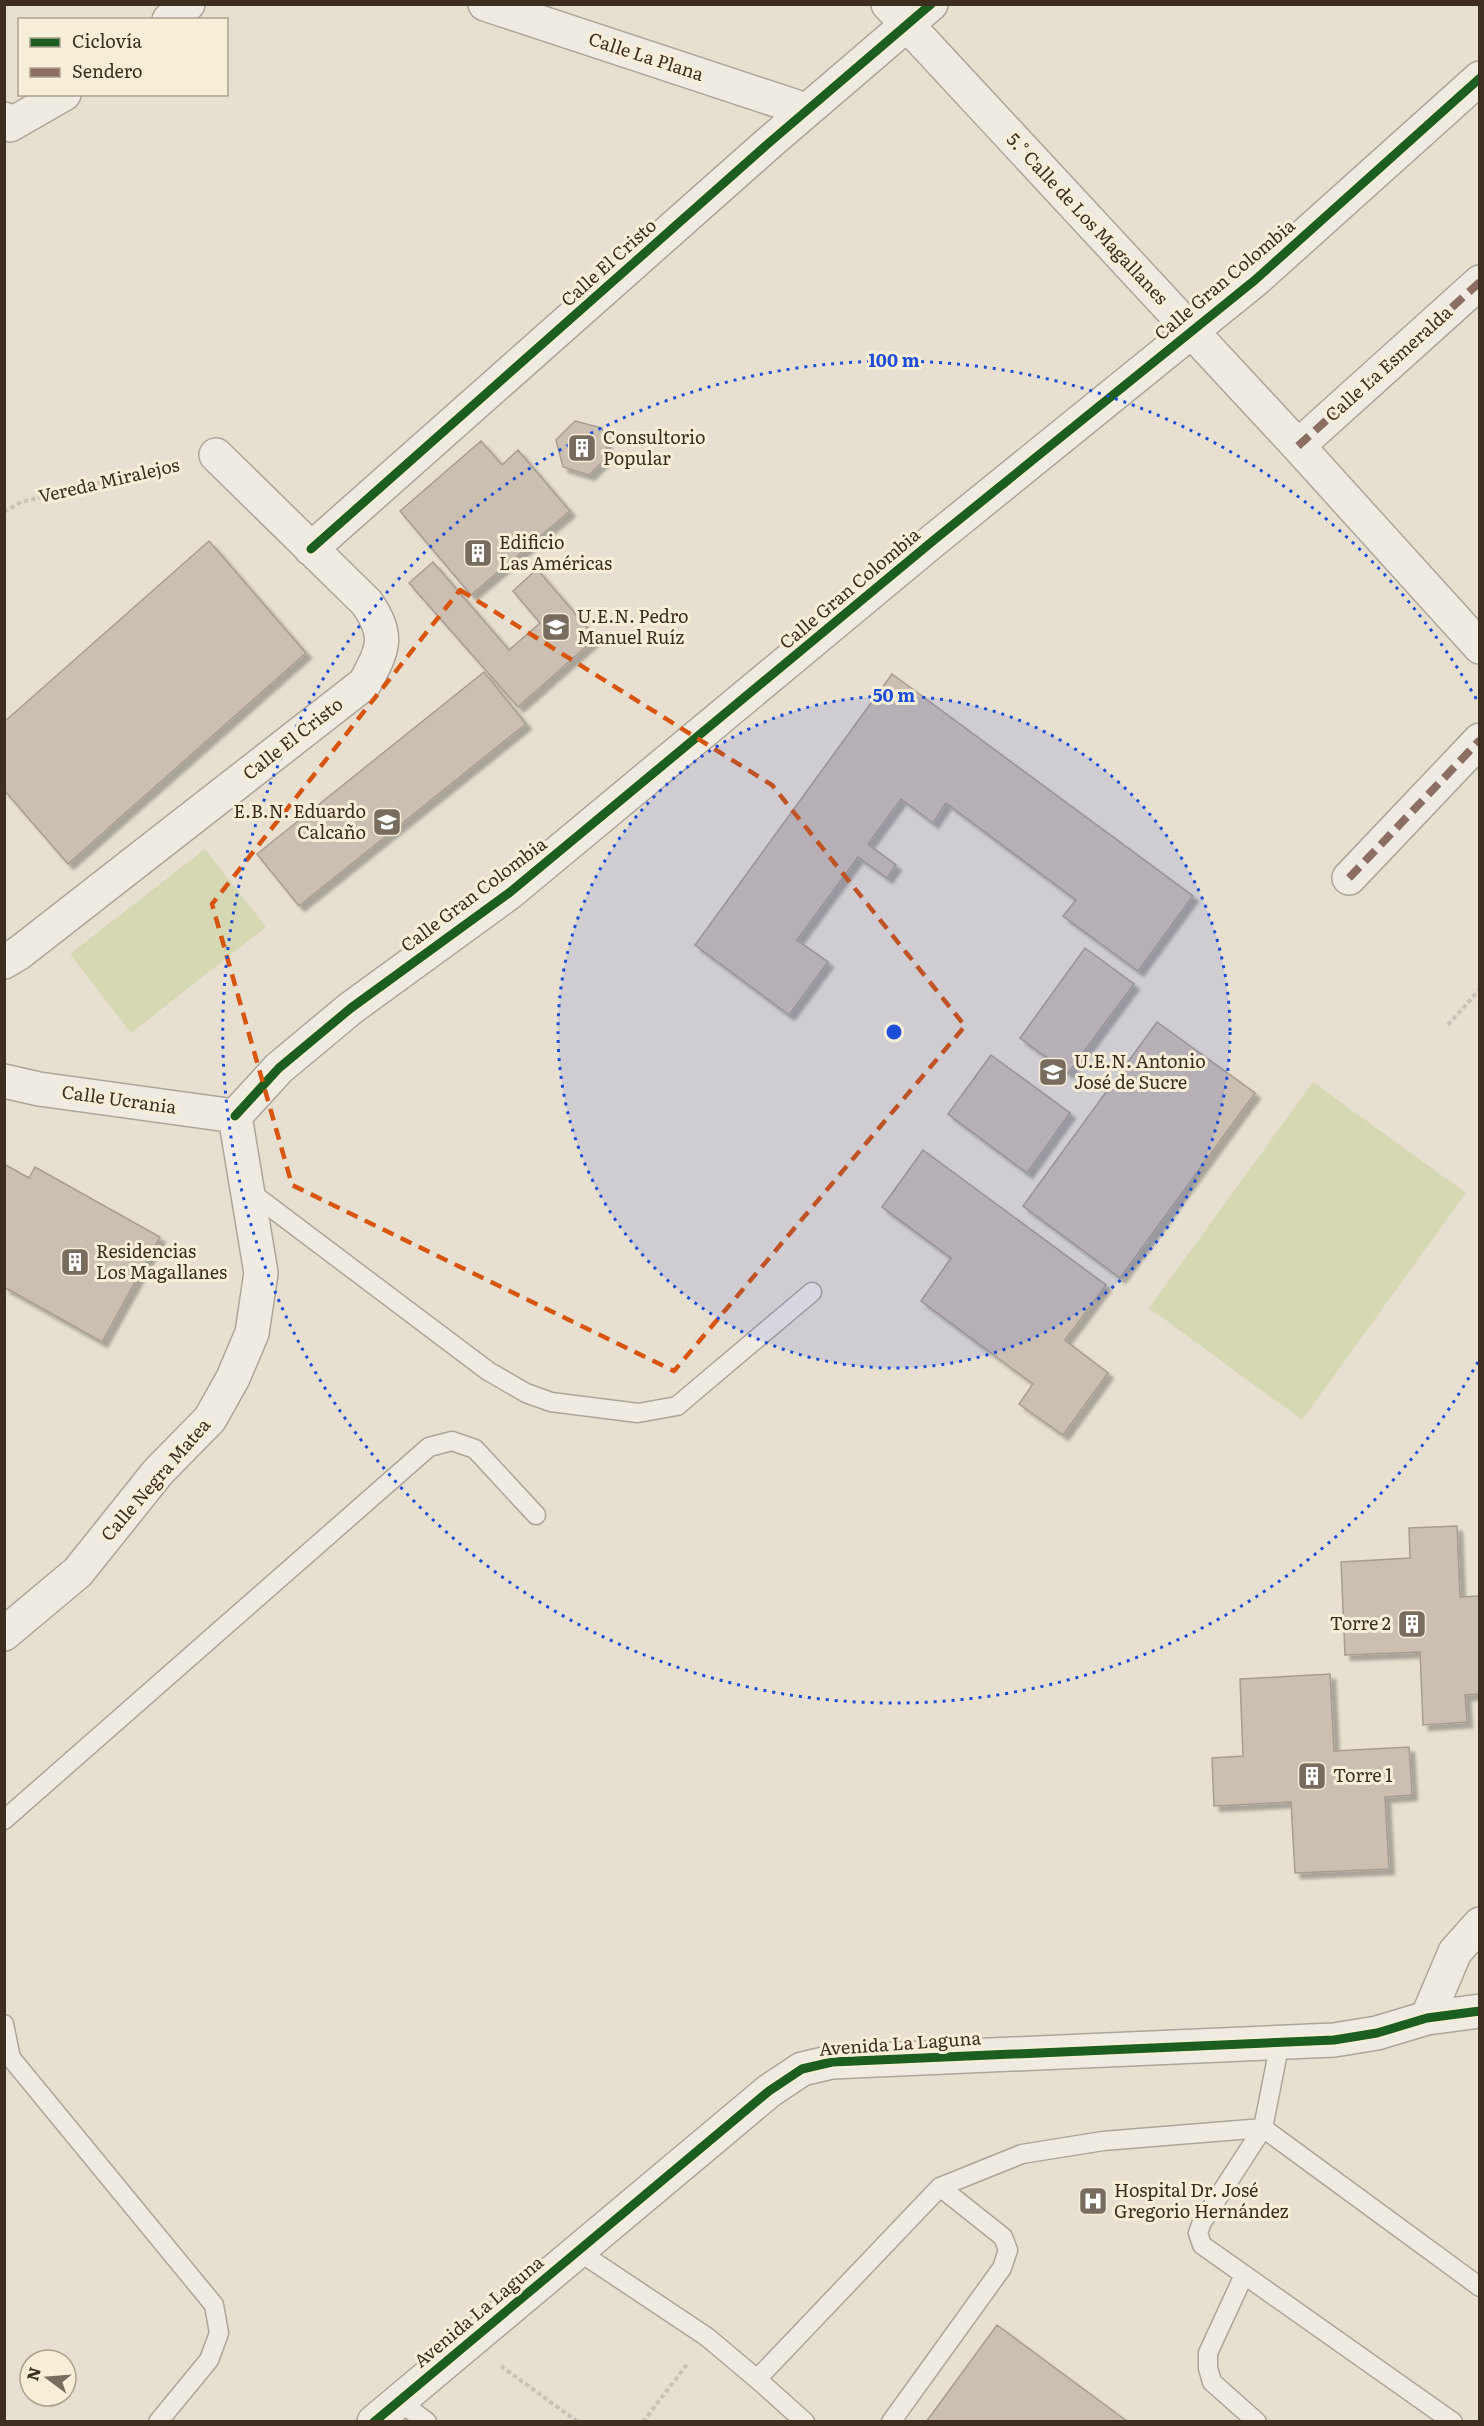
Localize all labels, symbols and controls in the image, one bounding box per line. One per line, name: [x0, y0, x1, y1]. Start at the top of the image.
legend: [18, 18, 228, 96]
street label: Calle La Plana: [585, 24, 708, 87]
text: Ciclovía: [72, 27, 142, 54]
text: Sendero: [72, 57, 143, 84]
street label: 5.° Calle de Los Magallanes: [1001, 126, 1175, 310]
street label: Calle El Cristo: [554, 211, 662, 312]
street label: Calle Gran Colombia: [1148, 212, 1301, 346]
street label: Calle La Esmeralda: [1319, 298, 1458, 427]
text: 100 m: [868, 346, 920, 373]
place label: Consultorio Popular: [603, 423, 706, 471]
building icon: Consultorio Popular: [566, 432, 598, 464]
street label: Vereda Miralejos: [36, 450, 182, 509]
street label: Calle Gran Colombia: [773, 521, 926, 655]
place label: Edificio Las Américas: [499, 528, 612, 576]
building icon: Edificio Las Américas: [462, 537, 494, 569]
place label: U.E.N. Pedro Manuel Ruíz: [577, 602, 689, 650]
school or university icon: U.E.N. Pedro Manuel Ruíz: [540, 611, 572, 643]
text: 50 m: [873, 681, 915, 708]
street label: Calle El Cristo: [236, 690, 348, 786]
place label: E.B.N. Eduardo Calcaño: [234, 797, 366, 845]
school or university icon: E.B.N. Eduardo Calcaño: [371, 806, 403, 838]
street label: Calle Gran Colombia: [394, 830, 552, 958]
centre of rings: [884, 1022, 904, 1042]
place label: U.E.N. Antonio José de Sucre: [1074, 1047, 1206, 1095]
school or university icon: U.E.N. Antonio José de Sucre: [1037, 1056, 1069, 1088]
street label: Calle Ucrania: [60, 1077, 179, 1120]
place label: Residencias Los Magallanes: [96, 1237, 227, 1285]
building icon: Residencias Los Magallanes: [59, 1246, 91, 1278]
street label: Calle Negra Matea: [94, 1411, 216, 1546]
building icon: Torre 2: [1396, 1608, 1428, 1640]
place label: Torre 2: [1330, 1609, 1391, 1636]
building icon: Torre 1: [1296, 1760, 1328, 1792]
place label: Torre 1: [1333, 1761, 1393, 1788]
street label: Avenida La Laguna: [818, 2023, 982, 2062]
place label: Hospital Dr. José Gregorio Hernández: [1114, 2176, 1289, 2224]
hospital icon: Hospital Dr. José Gregorio Hernández: [1077, 2185, 1109, 2217]
street label: Avenida La Laguna: [407, 2248, 549, 2373]
north arrow: [18, 2348, 78, 2408]
text: N: [19, 2364, 46, 2383]

